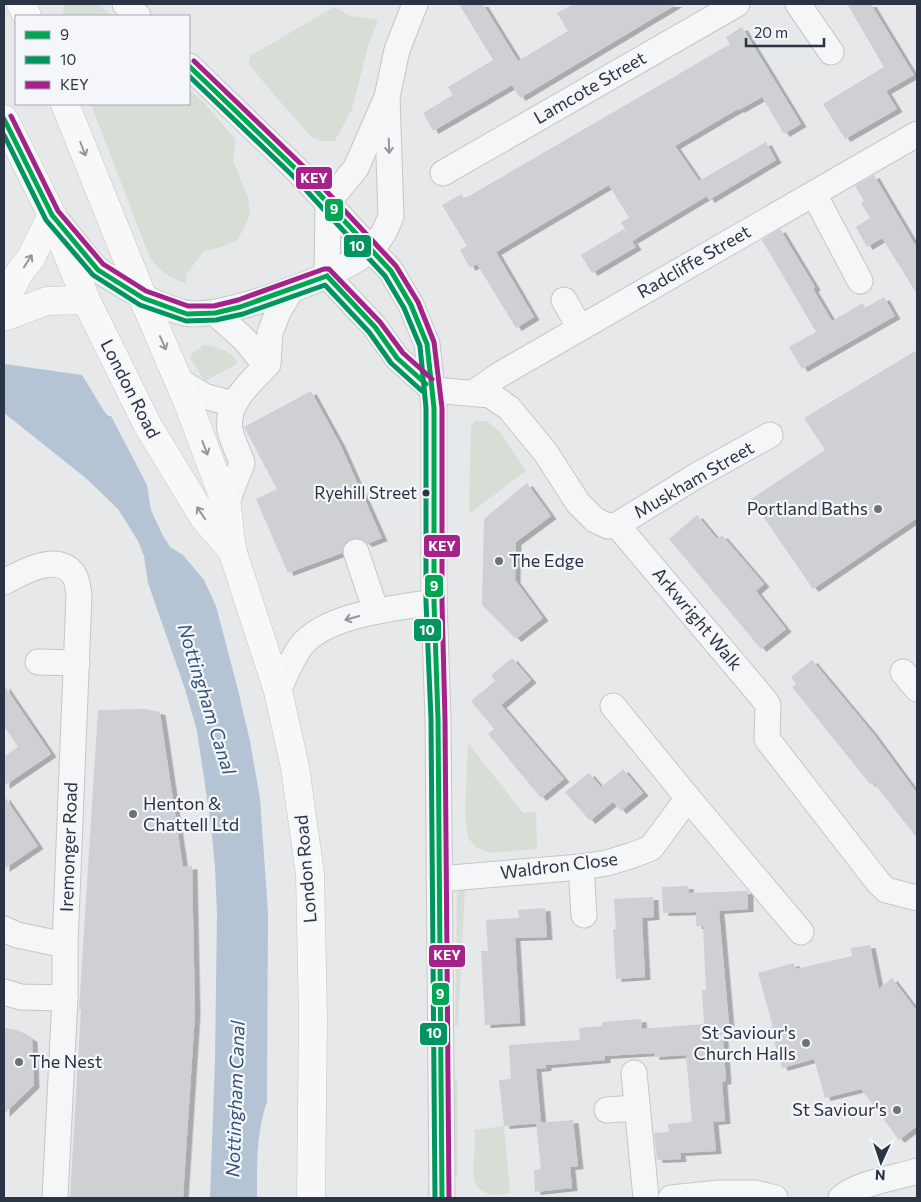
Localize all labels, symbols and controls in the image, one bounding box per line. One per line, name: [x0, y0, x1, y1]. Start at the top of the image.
legend: [15, 15, 190, 105]
scale bar: [746, 15, 824, 47]
text: 20 m: [754, 23, 788, 41]
text: 9: [60, 25, 69, 43]
street label: Lamcote Street: [529, 46, 650, 128]
text: 10: [60, 50, 76, 68]
text: KEY: [60, 75, 89, 93]
one-way arrow: [384, 138, 394, 154]
one-way arrow: [79, 141, 88, 156]
line badge: KEY: [295, 166, 333, 190]
text: KEY: [300, 169, 328, 186]
line badge: 9: [324, 198, 344, 222]
text: 9: [330, 200, 339, 217]
street label: Radcliffe Street: [633, 220, 754, 302]
line badge: 10: [343, 234, 372, 258]
text: 10: [349, 237, 365, 254]
one-way arrow: [24, 254, 34, 268]
street label: London Road: [96, 335, 165, 442]
one-way arrow: [158, 335, 168, 350]
street label: Muskham Street: [630, 436, 757, 522]
one-way arrow: [201, 440, 210, 456]
place label: Ryehill Street: [314, 482, 417, 503]
marker: Ryehill Street: [421, 488, 431, 498]
place label: Portland Baths: [747, 497, 868, 519]
marker: Portland Baths: [872, 503, 884, 515]
one-way arrow: [196, 506, 206, 520]
line badge: KEY: [423, 534, 461, 558]
text: KEY: [428, 537, 456, 554]
place label: The Edge: [509, 549, 584, 571]
marker: The Edge: [493, 555, 505, 567]
street label: Arkwright Walk: [648, 562, 747, 675]
line badge: 9: [424, 574, 444, 598]
text: 9: [430, 577, 439, 594]
one-way arrow: [344, 614, 360, 624]
line badge: 10: [413, 618, 442, 642]
water label: Nottingham Canal: [174, 621, 242, 778]
text: 10: [419, 621, 435, 638]
street label: Iremonger Road: [55, 782, 81, 912]
place label: Henton & Chattell Ltd: [143, 792, 239, 835]
marker: Henton & Chattell Ltd: [127, 808, 139, 820]
street label: London Road: [289, 814, 321, 924]
street label: Waldron Close: [499, 847, 619, 883]
line badge: KEY: [428, 944, 466, 968]
text: KEY: [433, 946, 461, 963]
line badge: 9: [431, 982, 450, 1006]
text: 9: [436, 985, 445, 1002]
water label: Nottingham Canal: [220, 1019, 249, 1178]
place label: St Saviour's Church Halls: [694, 1021, 796, 1064]
line badge: 10: [419, 1022, 448, 1046]
text: 10: [426, 1024, 442, 1041]
marker: St Saviour's Church Halls: [800, 1037, 812, 1049]
place label: The Nest: [29, 1050, 102, 1072]
marker: The Nest: [13, 1056, 25, 1068]
place label: St Saviour's: [792, 1098, 887, 1120]
marker: St Saviour's: [891, 1104, 903, 1116]
north arrow: [856, 1137, 906, 1187]
text: N: [875, 1167, 886, 1184]

